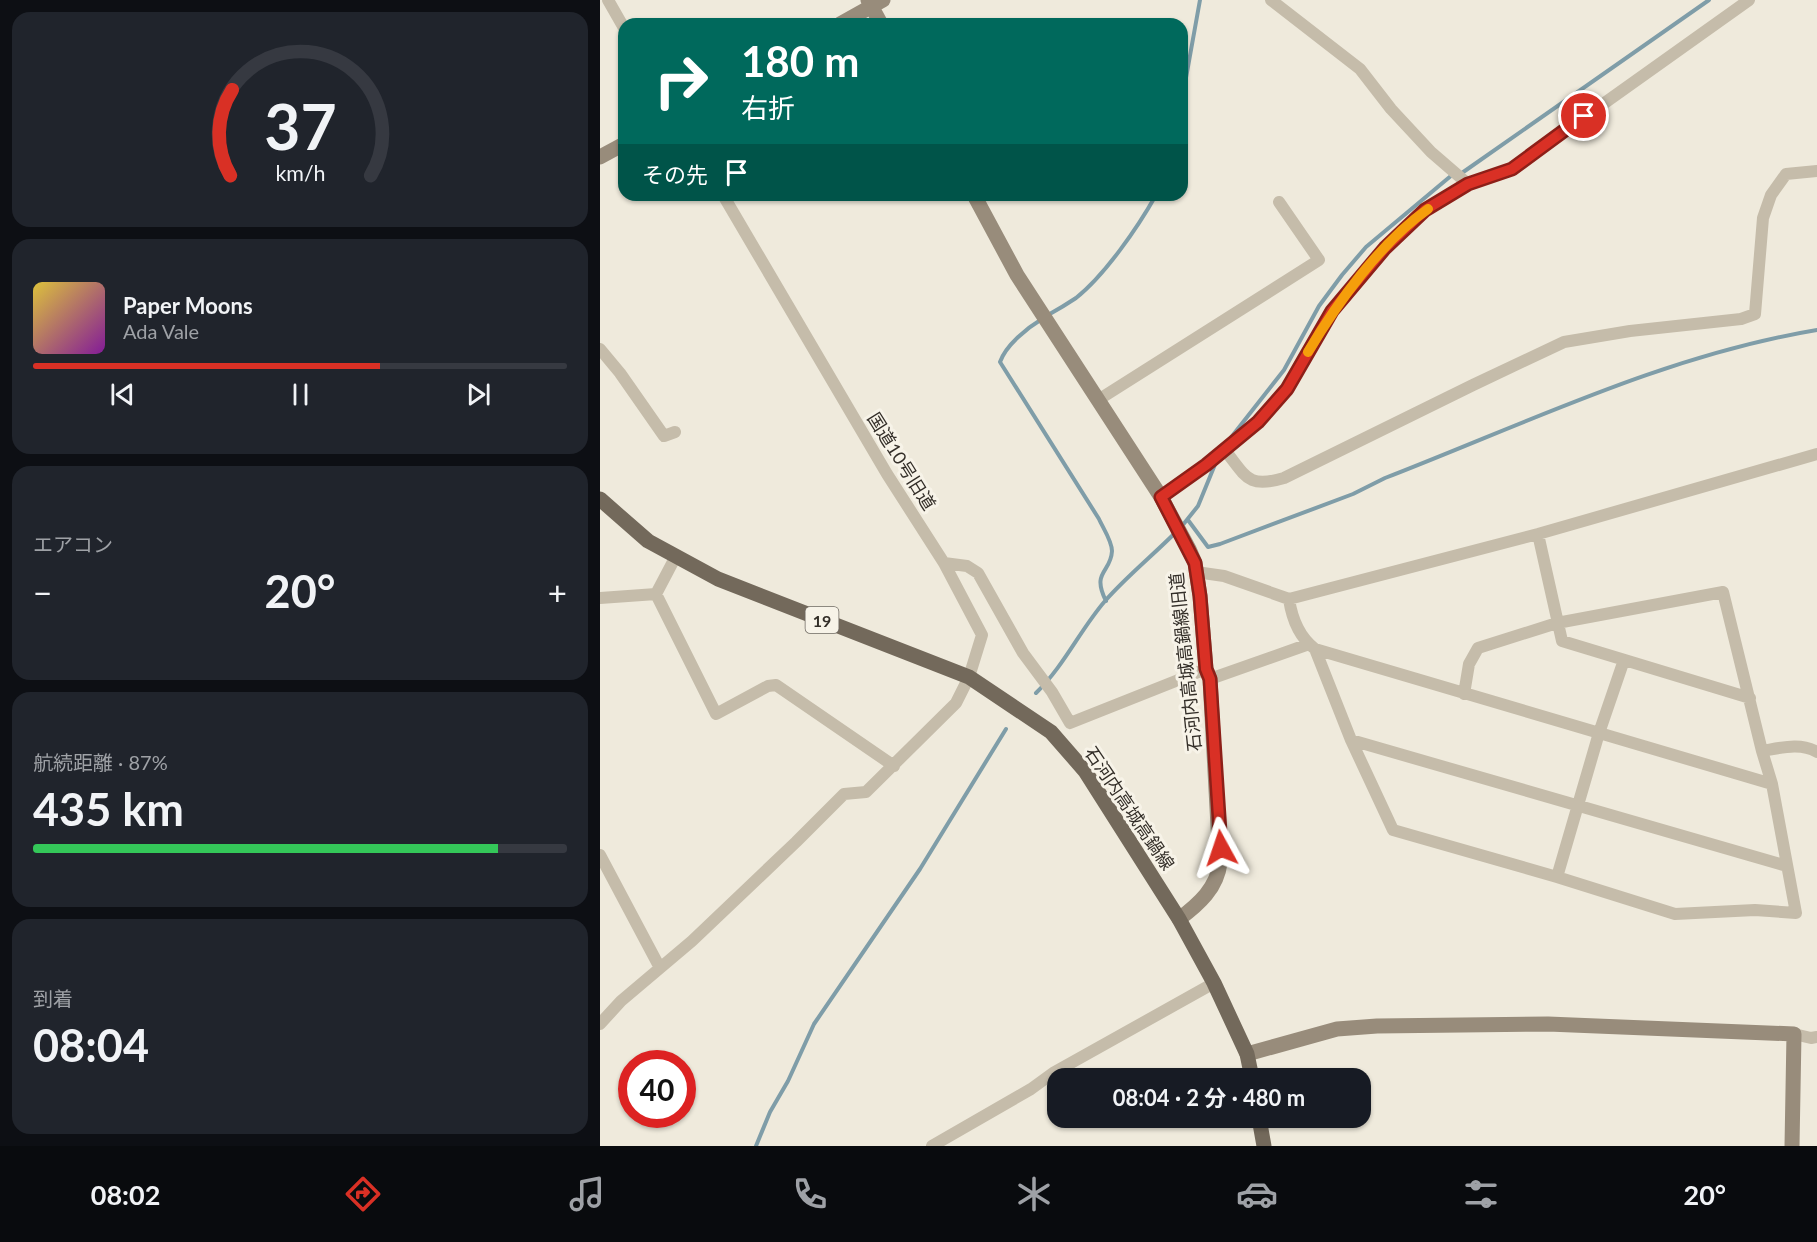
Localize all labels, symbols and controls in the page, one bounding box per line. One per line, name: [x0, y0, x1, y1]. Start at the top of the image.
text: 180 m: [741, 36, 859, 86]
icon: right: [642, 42, 720, 120]
text: 37: [264, 89, 336, 164]
pin: [1558, 90, 1609, 141]
text: 右折: [741, 91, 795, 124]
icon: arrive: [1567, 99, 1600, 132]
icon: arrive: [720, 156, 753, 189]
text: km/h: [275, 161, 325, 187]
text: その先: [642, 161, 708, 188]
text: Paper Moons: [123, 292, 253, 319]
text: Ada Vale: [123, 319, 199, 343]
icon: previous: [106, 378, 139, 411]
icon: pause: [284, 378, 317, 411]
icon: next: [462, 378, 495, 411]
street label: 国道10号旧道: [863, 408, 941, 514]
text: エアコン: [33, 532, 113, 556]
text: 20°: [265, 564, 335, 618]
street label: 石河内高城高鍋線旧道: [1165, 571, 1205, 753]
text: −: [33, 572, 52, 612]
text: +: [548, 572, 567, 612]
road number: 19: [806, 607, 838, 633]
street label: 石河内高城高鍋線: [1081, 742, 1179, 874]
text: 航続距離 · 87%: [33, 750, 168, 774]
text: 435 km: [33, 782, 184, 836]
position arrow: [1189, 816, 1253, 880]
text: 到着: [33, 986, 73, 1010]
text: 08:04: [33, 1018, 149, 1072]
speed limit sign: 40: [618, 1050, 696, 1128]
text: 08:04 · 2 分 · 480 m: [1113, 1084, 1305, 1111]
icon: directions: [342, 1173, 384, 1215]
icon: music: [566, 1173, 608, 1215]
icon: phone: [789, 1173, 831, 1215]
icon: climate: [1013, 1173, 1055, 1215]
icon: car: [1236, 1173, 1278, 1215]
icon: filters: [1460, 1173, 1502, 1215]
text: 08:02: [91, 1178, 160, 1211]
text: 20°: [1684, 1178, 1726, 1211]

